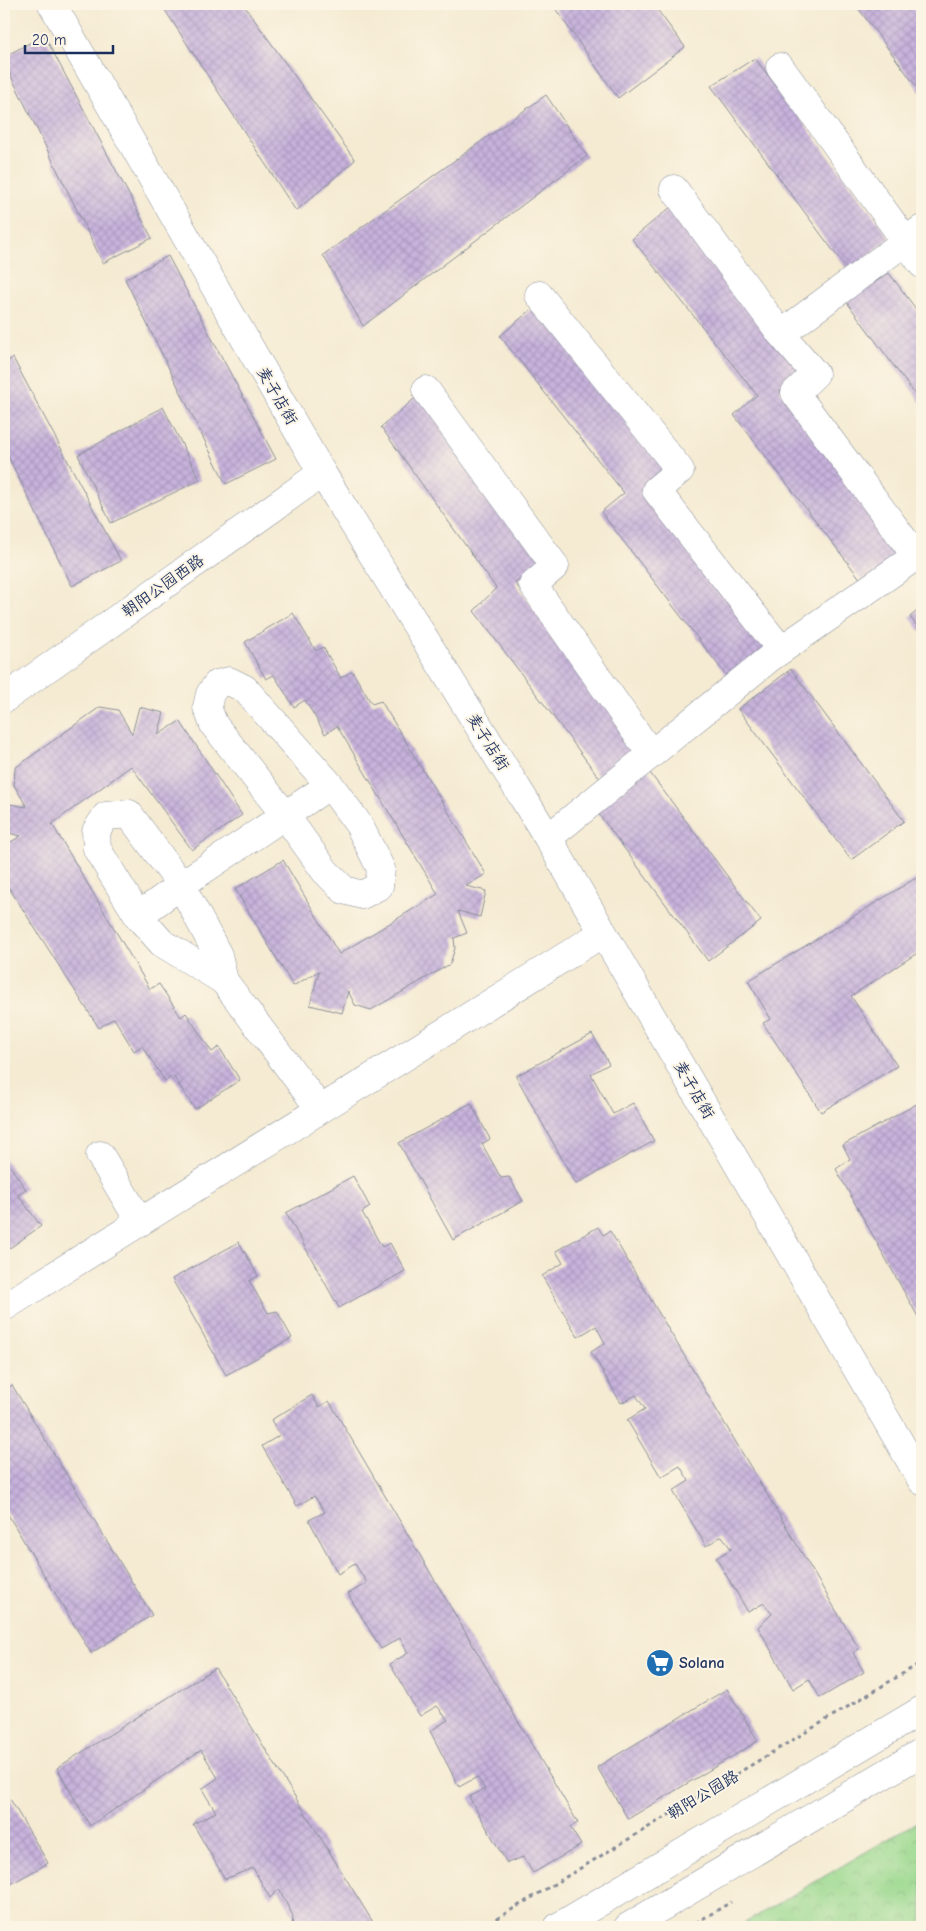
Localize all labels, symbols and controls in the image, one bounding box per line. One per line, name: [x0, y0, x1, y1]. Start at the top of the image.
scale bar: [25, 22, 112, 54]
text: 20 m: [32, 31, 66, 49]
street label: 麦子店街: [253, 364, 301, 428]
street label: 朝阳公园西路: [119, 551, 207, 621]
street label: 麦子店街: [463, 710, 513, 774]
street label: 麦子店街: [670, 1058, 718, 1122]
supermarket icon: Solana: [645, 1648, 675, 1678]
place label: Solana: [679, 1654, 725, 1672]
street label: 朝阳公园路: [664, 1767, 742, 1823]

